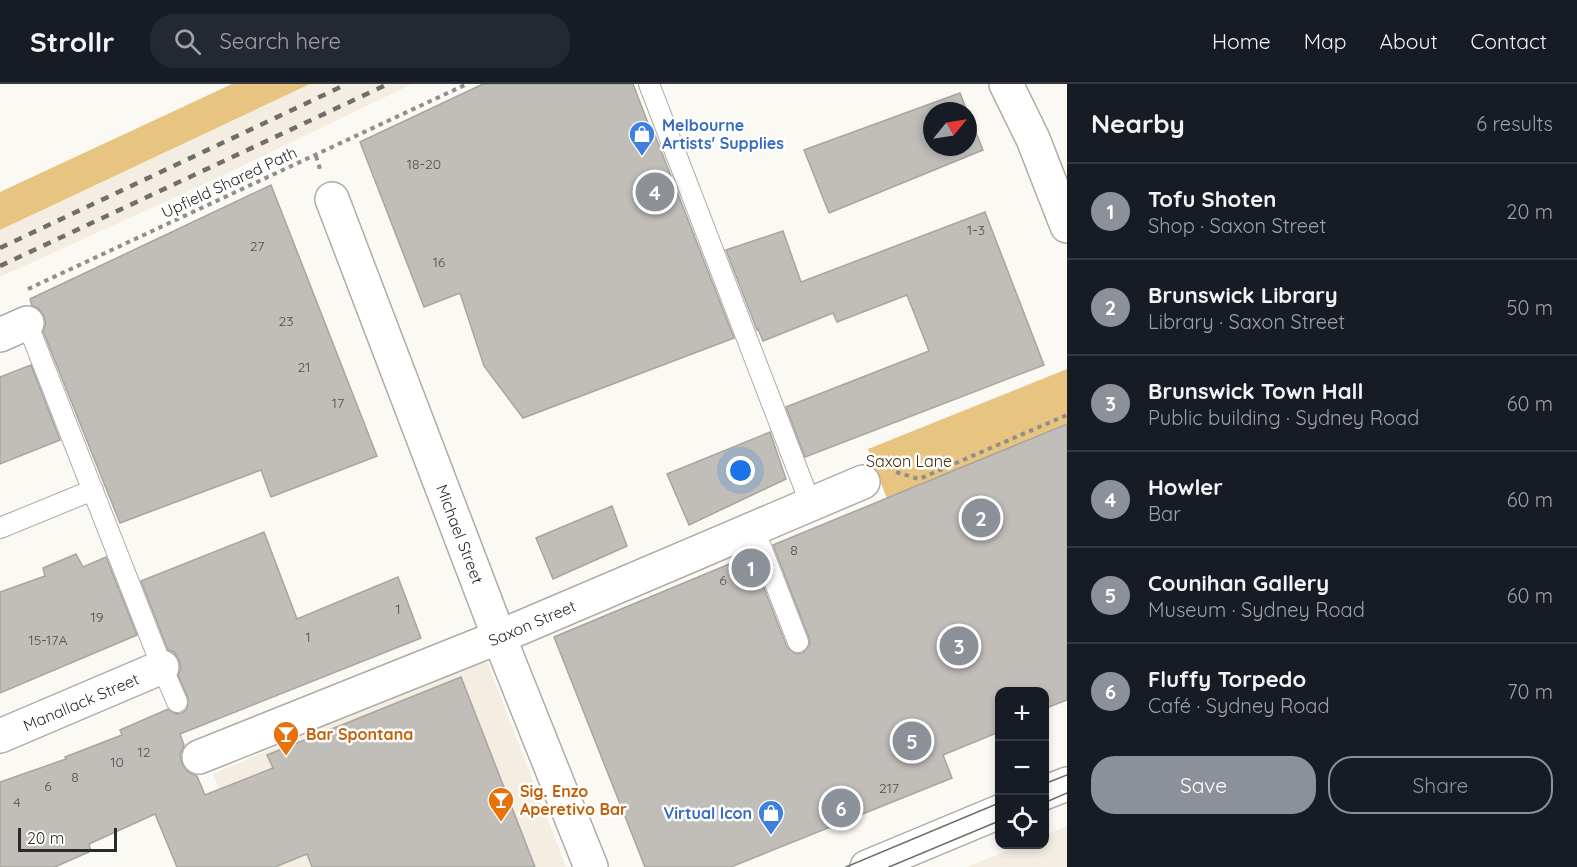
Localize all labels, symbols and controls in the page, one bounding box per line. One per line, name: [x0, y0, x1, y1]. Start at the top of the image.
search box: [150, 14, 570, 68]
text: Strollr: [30, 24, 114, 59]
icon: search: [171, 25, 204, 58]
text: Search here: [219, 27, 341, 55]
text: Home: [1212, 28, 1271, 54]
text: Map: [1304, 28, 1347, 54]
text: About: [1380, 28, 1438, 54]
text: Contact: [1471, 28, 1547, 54]
north arrow: [923, 102, 977, 156]
text: Nearby: [1091, 107, 1185, 140]
text: 6 results: [1476, 111, 1553, 136]
place label: Melbourne Artists' Supplies: [662, 115, 784, 153]
shop icon: Melbourne Artists' Supplies: [627, 119, 657, 157]
street label: Upfield Shared Path: [158, 142, 300, 222]
house number: 18-20: [407, 155, 441, 173]
pin: 4: [636, 170, 674, 214]
text: Tofu Shoten: [1148, 185, 1276, 213]
text: 1: [1107, 199, 1114, 224]
text: 20 m: [1506, 199, 1553, 224]
text: Shop · Saxon Street: [1148, 213, 1326, 238]
house number: 1-3: [967, 221, 985, 239]
house number: 27: [250, 237, 264, 255]
house number: 16: [433, 253, 446, 271]
text: Brunswick Library: [1148, 281, 1338, 309]
text: 2: [1105, 295, 1116, 320]
text: 50 m: [1507, 295, 1553, 320]
text: Library · Saxon Street: [1148, 309, 1345, 334]
house number: 23: [278, 312, 294, 330]
house number: 21: [298, 358, 310, 376]
text: Brunswick Town Hall: [1148, 377, 1363, 405]
text: 3: [1105, 391, 1116, 416]
text: 60 m: [1507, 391, 1553, 416]
house number: 17: [332, 394, 344, 412]
text: Public building · Sydney Road: [1148, 405, 1419, 430]
park label: Saxon Lane: [866, 451, 952, 471]
your location: [726, 456, 755, 485]
text: Howler: [1148, 473, 1223, 501]
street label: Michael Street: [432, 482, 488, 586]
text: 4: [1105, 487, 1116, 512]
text: 60 m: [1507, 487, 1553, 512]
pin: 2: [962, 496, 1000, 540]
text: Bar: [1148, 501, 1181, 526]
house number: 8: [790, 541, 798, 559]
pin: 1: [732, 546, 771, 590]
text: Counihan Gallery: [1148, 569, 1329, 597]
house number: 6: [719, 571, 727, 589]
text: 5: [1105, 583, 1116, 608]
text: 60 m: [1507, 583, 1553, 608]
street label: Saxon Street: [485, 596, 579, 650]
text: Museum · Sydney Road: [1148, 597, 1365, 622]
house number: 1: [395, 600, 401, 618]
house number: 19: [91, 608, 104, 626]
pin: 3: [940, 624, 978, 668]
house number: 1: [305, 628, 311, 646]
house number: 15-17A: [28, 631, 68, 649]
text: Fluffy Torpedo: [1148, 665, 1306, 693]
street label: Manallack Street: [20, 669, 142, 735]
text: 6: [1105, 679, 1116, 704]
text: 70 m: [1507, 679, 1553, 704]
map controls: [995, 687, 1049, 849]
button: +: [995, 687, 1049, 741]
text: Café · Sydney Road: [1148, 693, 1330, 718]
pin: 5: [892, 718, 932, 764]
bar icon: Bar Spontana: [271, 719, 301, 757]
place label: Bar Spontana: [306, 724, 413, 744]
button: −: [995, 741, 1049, 795]
house number: 12: [138, 743, 151, 761]
house number: 10: [110, 753, 124, 771]
button: Save: [1091, 756, 1316, 814]
button: Share: [1328, 756, 1553, 814]
house number: 8: [71, 768, 79, 786]
house number: 6: [44, 777, 52, 795]
house number: 217: [879, 779, 899, 797]
place label: Sig. Enzo Aperetivo Bar: [520, 781, 627, 819]
bar icon: Sig. Enzo Aperetivo Bar: [486, 785, 516, 823]
pin: 6: [822, 786, 860, 830]
house number: 4: [13, 793, 21, 811]
button: locate: [995, 795, 1049, 849]
shop icon: Virtual Icon: [756, 798, 786, 836]
place label: Virtual Icon: [663, 803, 752, 823]
scale bar: [18, 825, 117, 852]
text: 20 m: [27, 828, 64, 848]

